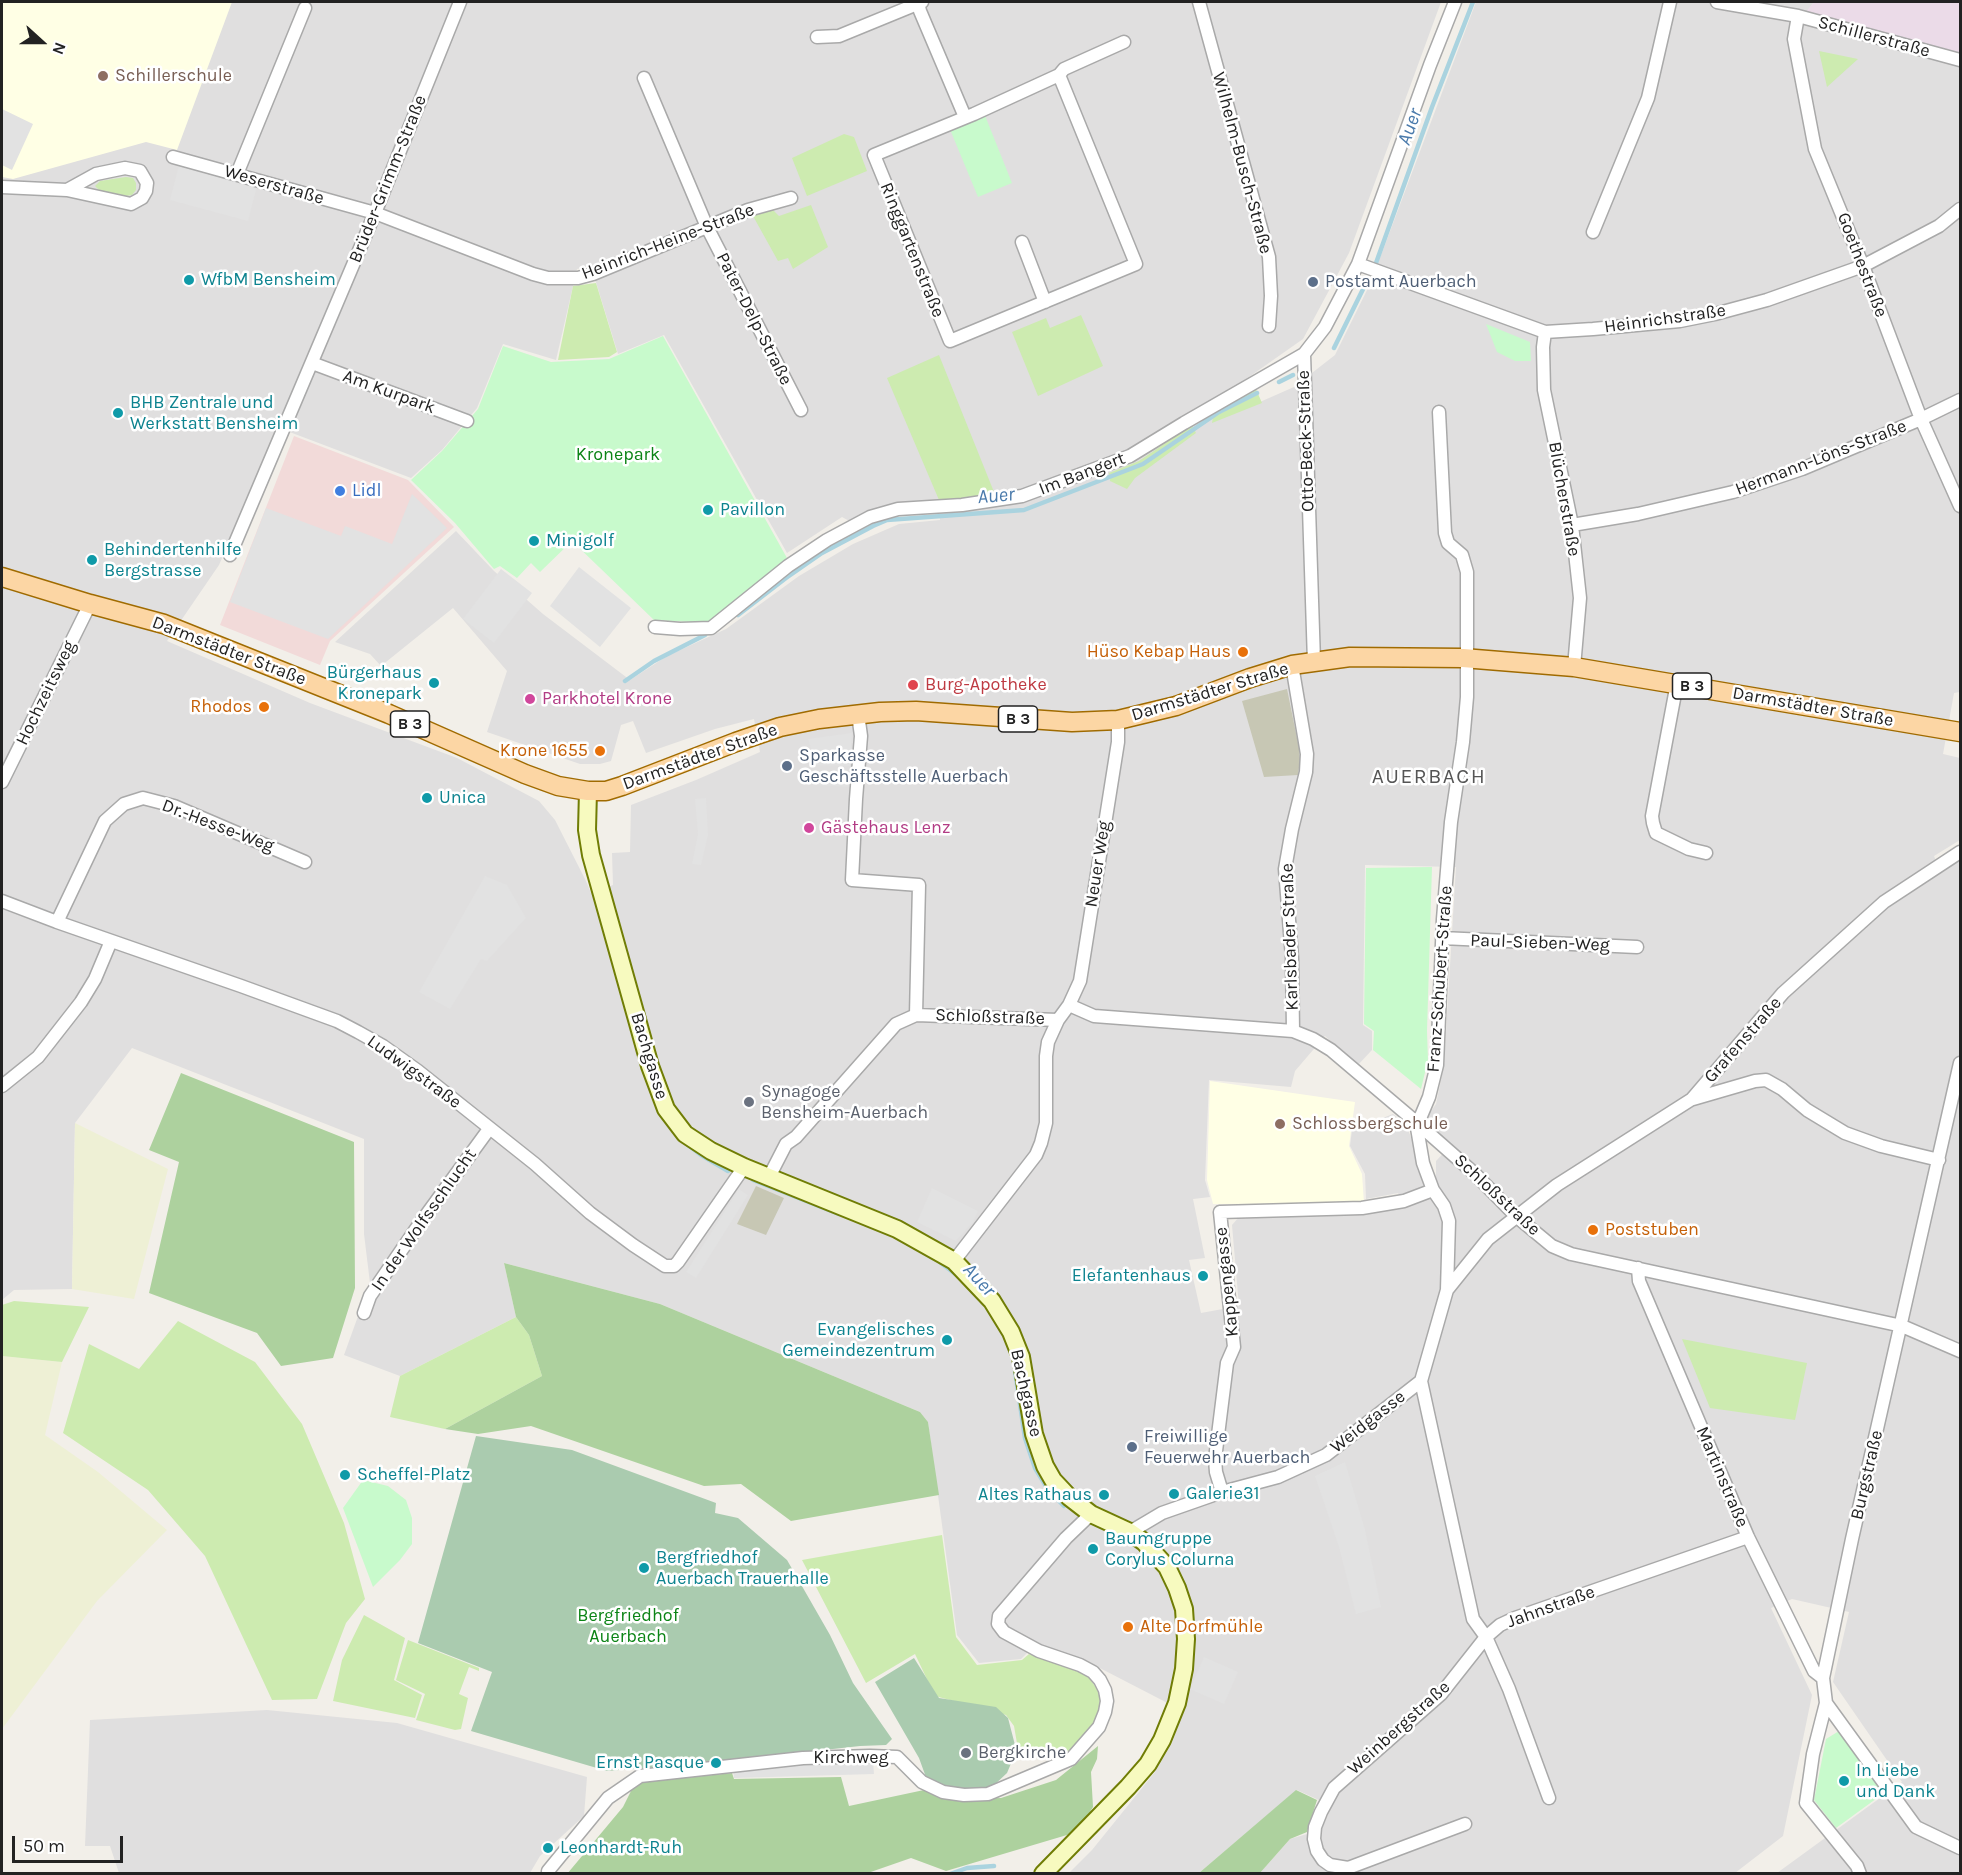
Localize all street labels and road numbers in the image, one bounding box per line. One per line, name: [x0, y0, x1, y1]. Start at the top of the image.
street label: Schillerstraße: [1816, 12, 1932, 62]
street label: Wilhelm-Busch-Straße: [1207, 70, 1277, 256]
street label: Brüder-Grimm-Straße: [344, 92, 432, 266]
street label: Weserstraße: [222, 160, 326, 210]
street label: Ringgartenstraße: [875, 179, 949, 321]
street label: Heinrich-Heine-Straße: [579, 199, 757, 285]
street label: Goethestraße: [1832, 210, 1892, 320]
street label: Pater-Delp-Straße: [711, 249, 797, 389]
street label: Heinrichstraße: [1603, 300, 1727, 338]
street label: Am Kurpark: [340, 365, 438, 419]
street label: Otto-Beck-Straße: [1293, 370, 1319, 512]
street label: Hermann-Löns-Straße: [1732, 415, 1910, 501]
street label: Blücherstraße: [1543, 440, 1585, 558]
street label: Im Bangert: [1036, 448, 1128, 500]
street label: Darmstädter Straße: [149, 612, 309, 690]
street label: Hochzeitsweg: [11, 637, 81, 749]
street label: Darmstädter Straße: [1129, 658, 1291, 726]
road number: B 3: [1672, 673, 1712, 699]
street label: Darmstädter Straße: [1731, 682, 1895, 732]
road number: B 3: [998, 706, 1038, 732]
road number: B 3: [390, 711, 430, 737]
street label: Darmstädter Straße: [620, 719, 780, 795]
street label: Dr.-Hesse-Weg: [159, 795, 277, 857]
street label: Neuer Weg: [1080, 819, 1116, 909]
street label: Karlsbader Straße: [1277, 863, 1303, 1011]
street label: Franz-Schubert-Straße: [1423, 885, 1457, 1073]
street label: Paul-Sieben-Weg: [1470, 930, 1610, 956]
street label: Grafenstraße: [1700, 992, 1786, 1088]
street label: Schloßstraße: [935, 1004, 1045, 1030]
street label: Bachgasse: [626, 1010, 672, 1102]
street label: Ludwigstraße: [363, 1031, 465, 1113]
street label: In der Wolfsschlucht: [367, 1145, 481, 1295]
street label: Schloßstraße: [1449, 1150, 1545, 1240]
street label: Kappengasse: [1210, 1226, 1244, 1338]
street label: Bachgasse: [1005, 1347, 1047, 1439]
street label: Weidgasse: [1326, 1386, 1410, 1458]
street label: Martinstraße: [1691, 1423, 1753, 1531]
street label: Burgstraße: [1846, 1428, 1888, 1522]
street label: Jahnstraße: [1504, 1581, 1598, 1633]
street label: Weinbergstraße: [1343, 1676, 1455, 1780]
street label: Kirchweg: [813, 1747, 889, 1769]

